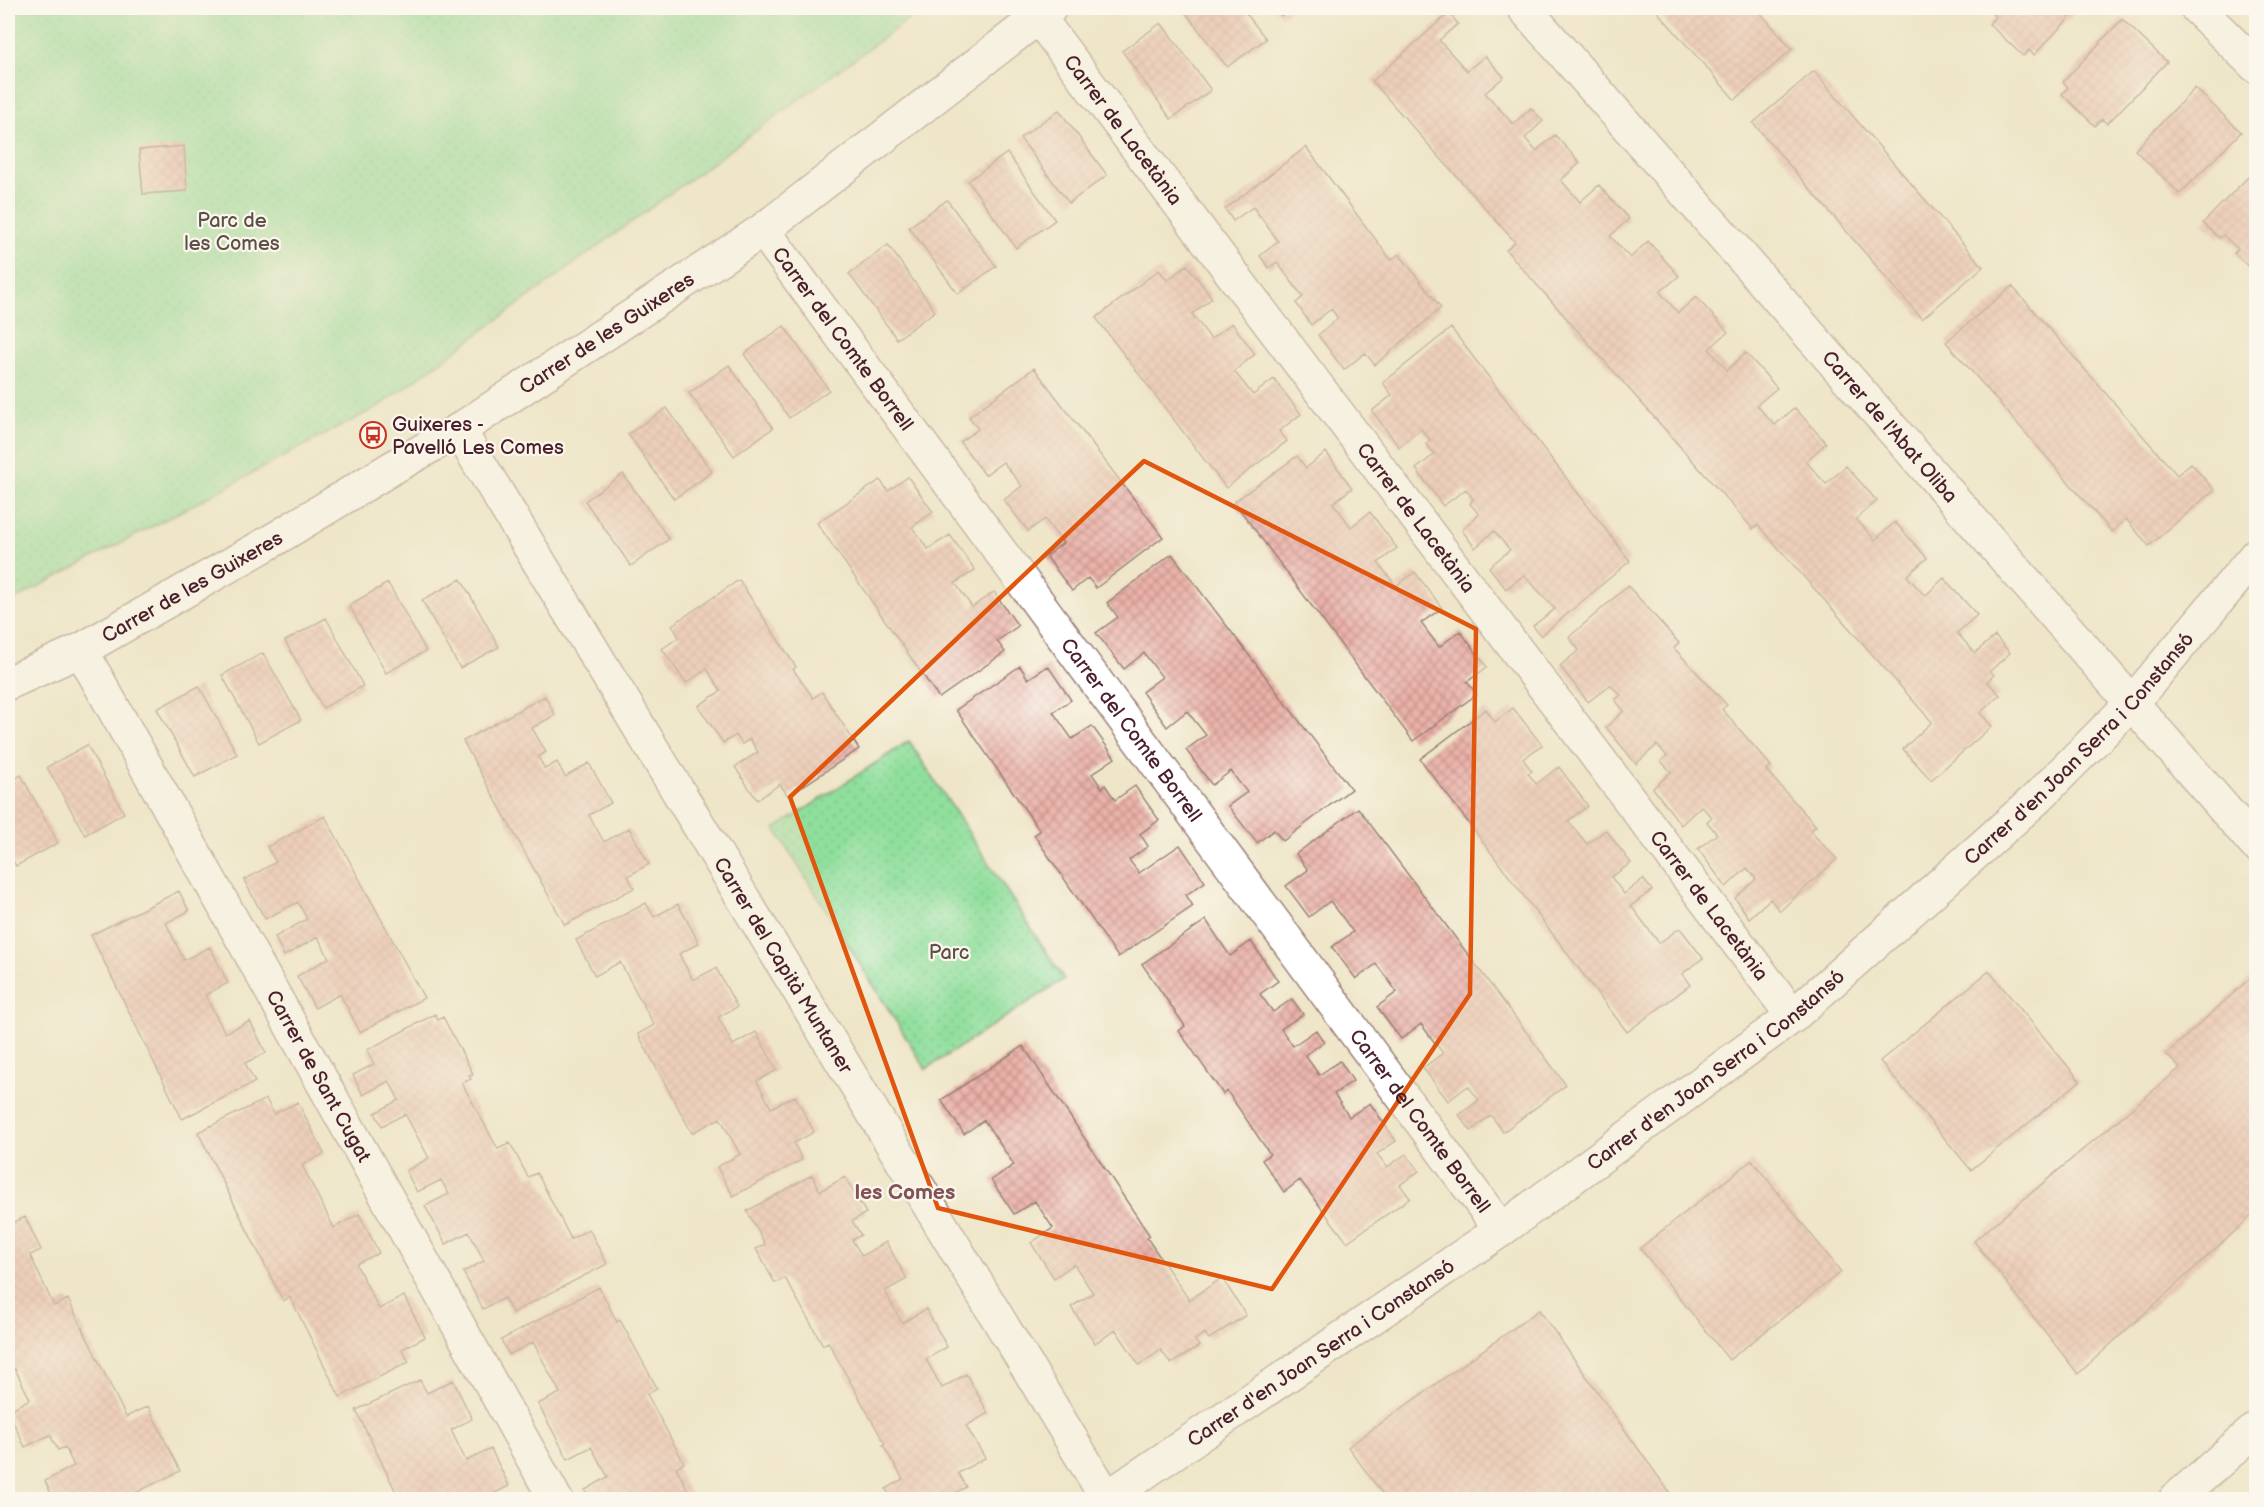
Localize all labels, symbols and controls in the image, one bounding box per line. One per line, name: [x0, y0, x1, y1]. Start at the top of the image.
street label: Carrer de Lacetània: [1058, 51, 1187, 210]
park label: Parc de les Comes: [184, 209, 280, 256]
street label: Carrer del Comte Borrell: [767, 243, 918, 436]
street label: Carrer de les Guixeres: [515, 268, 699, 400]
street label: Carrer de l'Abat Oliba: [1816, 346, 1962, 508]
place label: Guixeres - Pavelló Les Comes: [392, 413, 564, 460]
bus stop icon: Guixeres - Pavelló Les Comes: [358, 420, 388, 450]
street label: Carrer de Lacetània: [1351, 438, 1480, 598]
street label: Carrer de les Guixeres: [98, 526, 287, 649]
street label: Carrer d'en Joan Serra i Constansó: [1960, 628, 2199, 870]
street label: Carrer del Comte Borrell: [1055, 634, 1207, 827]
street label: Carrer de Lacetània: [1644, 826, 1773, 986]
street label: Carrer del Capità Muntaner: [708, 853, 858, 1079]
park label: Parc: [929, 941, 969, 965]
street label: Carrer d'en Joan Serra i Constansó: [1583, 965, 1850, 1176]
street label: Carrer de Sant Cugat: [261, 986, 376, 1167]
street label: Carrer del Comte Borrell: [1344, 1025, 1495, 1218]
district label: les Comes: [855, 1180, 955, 1205]
street label: Carrer d'en Joan Serra i Constansó: [1183, 1254, 1459, 1453]

